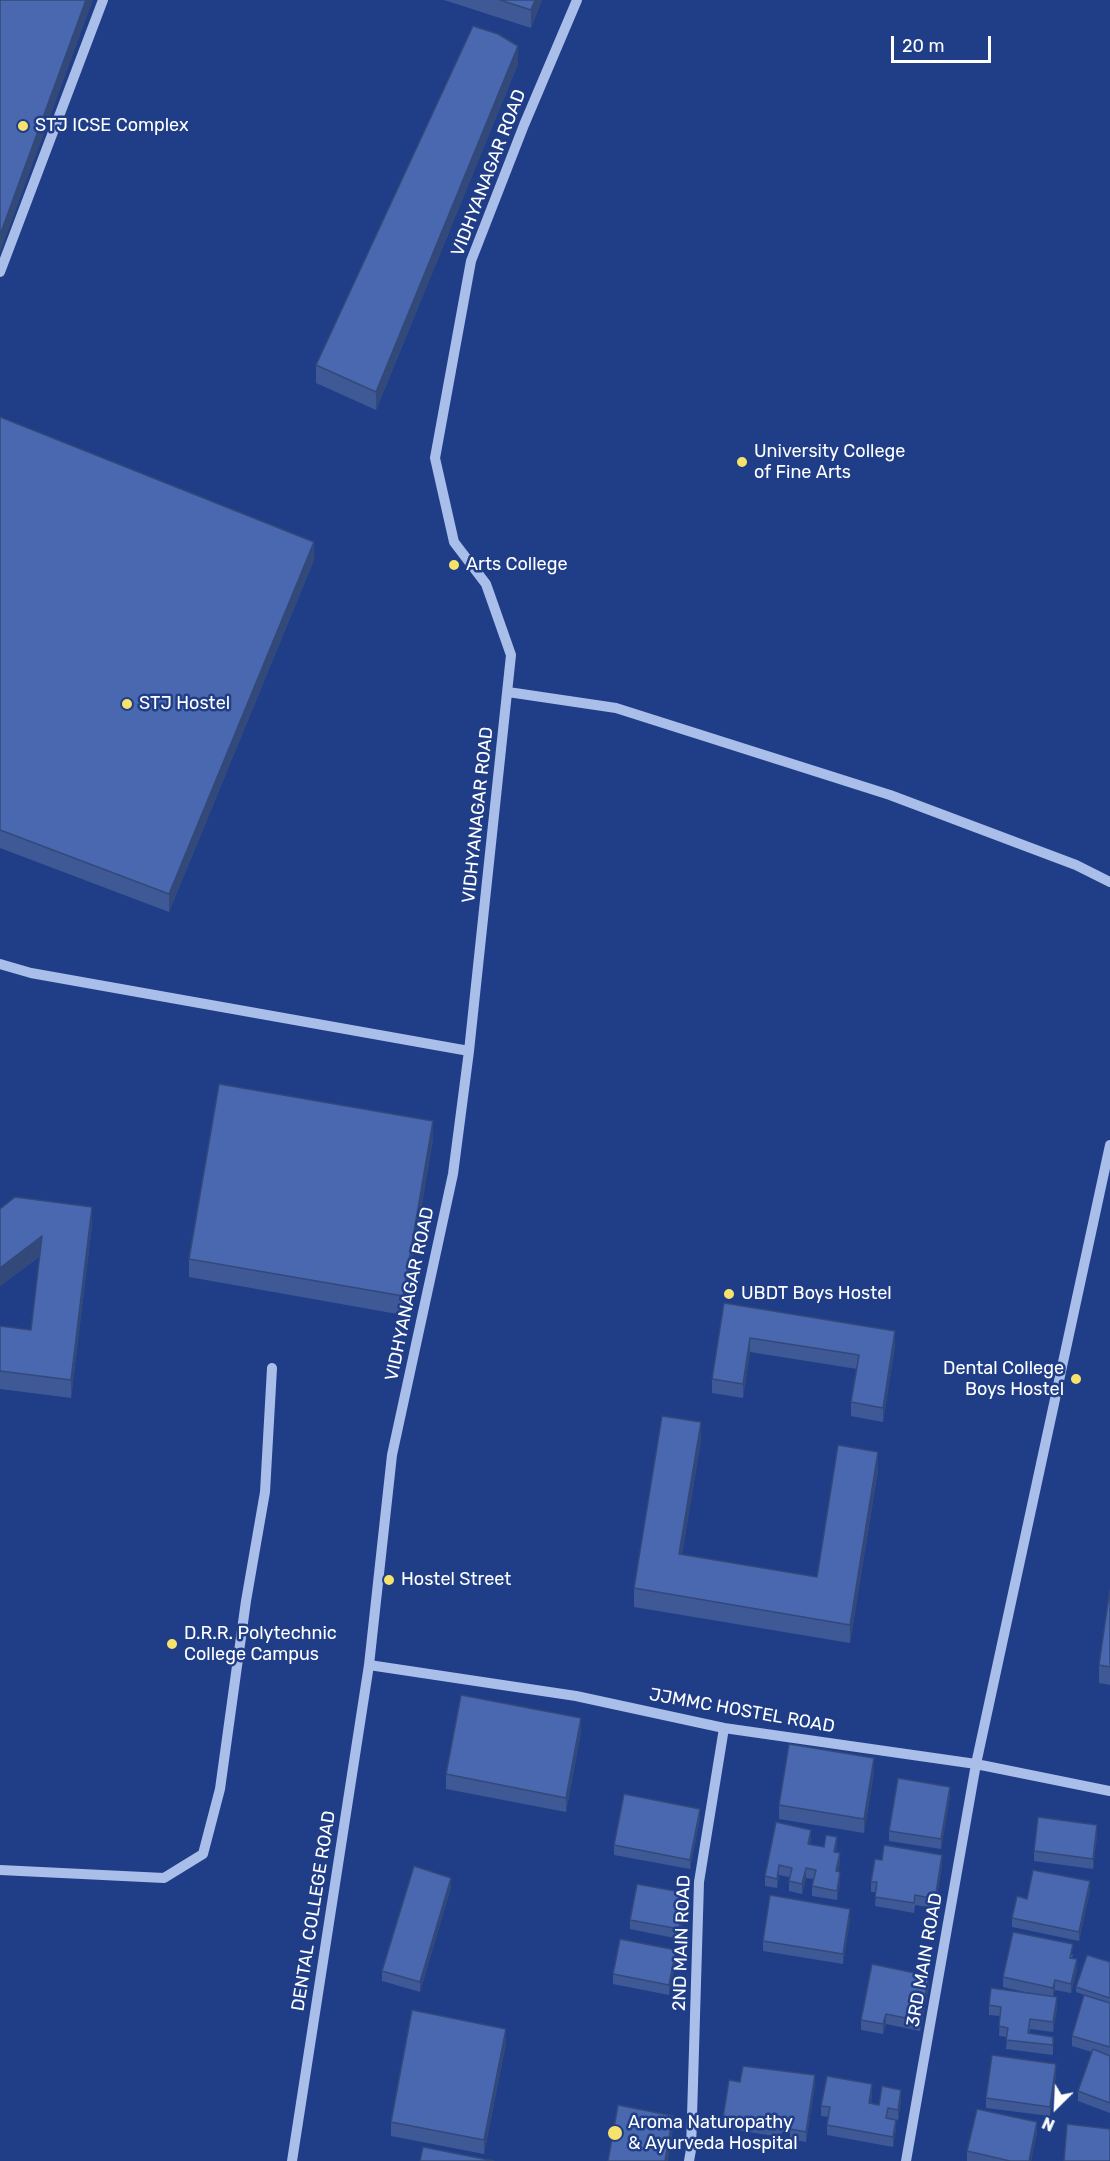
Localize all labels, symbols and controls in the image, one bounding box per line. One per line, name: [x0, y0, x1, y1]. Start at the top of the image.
scale bar: [894, 24, 994, 62]
text: 20 m: [902, 35, 944, 57]
street label: VIDHYANAGAR ROAD: [447, 86, 531, 260]
place label: STJ ICSE Complex: [35, 115, 189, 137]
marker: STJ ICSE Complex: [16, 119, 30, 133]
place label: University College of Fine Arts: [754, 441, 905, 484]
marker: University College of Fine Arts: [735, 455, 749, 469]
place label: Arts College: [466, 554, 568, 576]
marker: Arts College: [447, 558, 461, 572]
place label: STJ Hostel: [139, 693, 230, 715]
marker: STJ Hostel: [120, 697, 134, 711]
street label: VIDHYANAGAR ROAD: [458, 726, 498, 904]
street label: VIDHYANAGAR ROAD: [381, 1205, 439, 1383]
place label: UBDT Boys Hostel: [741, 1283, 892, 1305]
marker: UBDT Boys Hostel: [722, 1287, 736, 1301]
place label: Dental College Boys Hostel: [943, 1358, 1064, 1400]
marker: Dental College Boys Hostel: [1069, 1372, 1083, 1386]
place label: Hostel Street: [401, 1569, 511, 1591]
marker: Hostel Street: [382, 1573, 396, 1587]
place label: D.R.R. Polytechnic College Campus: [184, 1623, 337, 1666]
marker: D.R.R. Polytechnic College Campus: [165, 1637, 179, 1651]
street label: JJMMC HOSTEL ROAD: [648, 1684, 836, 1738]
street label: DENTAL COLLEGE ROAD: [287, 1809, 341, 2013]
street label: 2ND MAIN ROAD: [669, 1875, 695, 2011]
street label: 3RD MAIN ROAD: [903, 1891, 947, 2029]
north arrow: [1026, 2077, 1086, 2137]
place label: Aroma Naturopathy & Ayurveda Hospital: [628, 2112, 798, 2154]
text: N: [1039, 2113, 1058, 2135]
marker: Aroma Naturopathy & Ayurveda Hospital: [606, 2124, 624, 2142]

